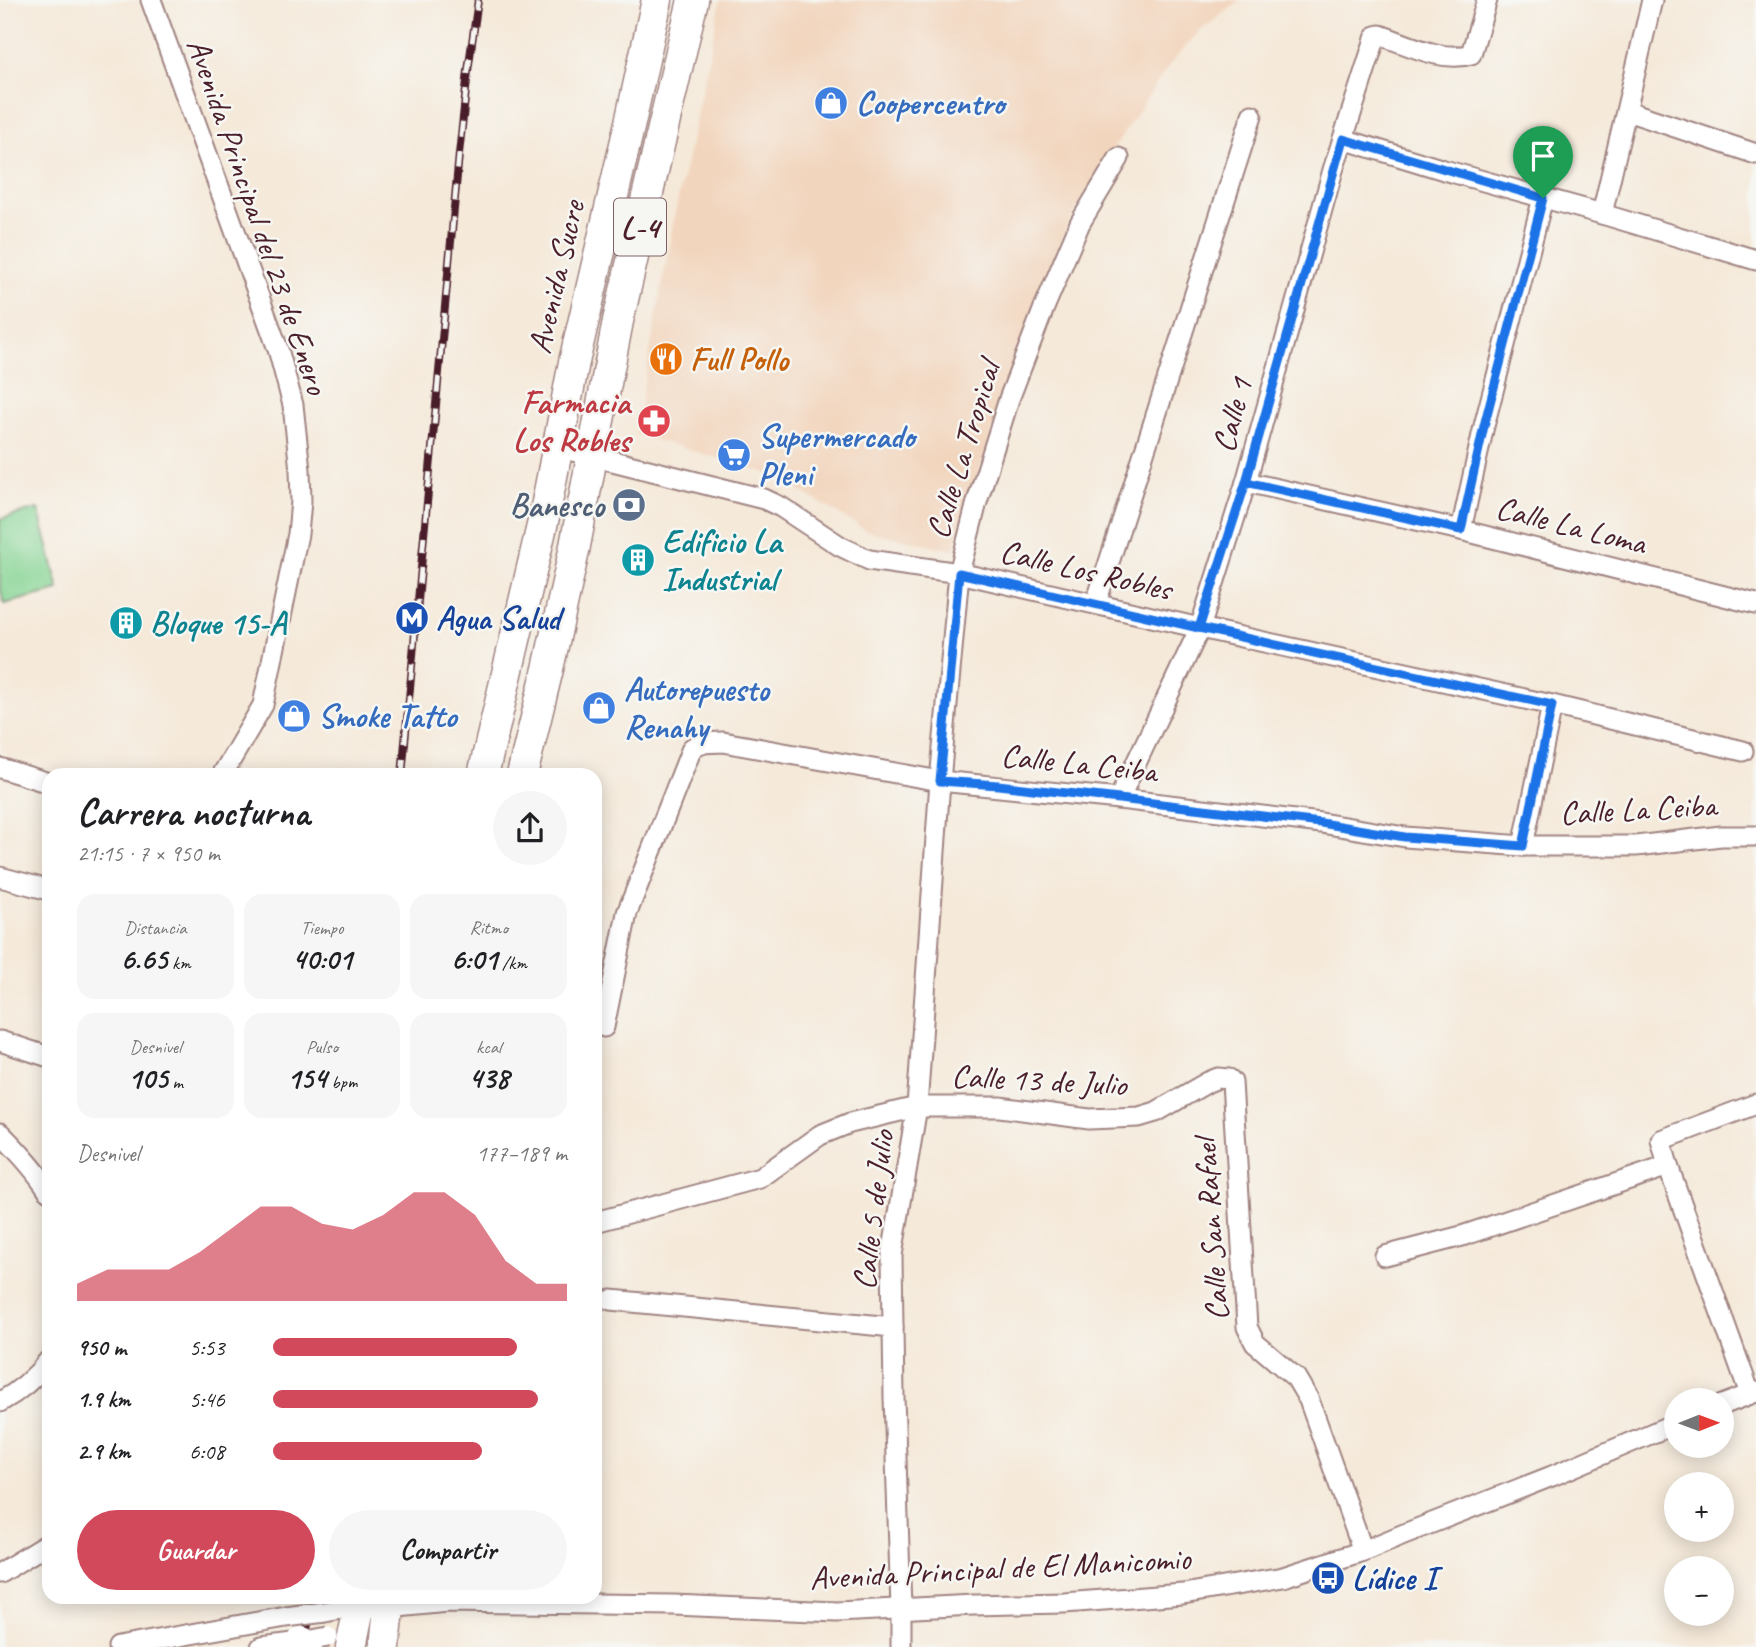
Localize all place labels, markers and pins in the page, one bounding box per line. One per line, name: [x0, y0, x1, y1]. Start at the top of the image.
place label: Coopercentro: [856, 82, 1008, 124]
shop icon: Coopercentro: [812, 84, 850, 122]
pin: [1513, 126, 1573, 198]
place label: Full Pollo: [690, 338, 790, 380]
restaurant icon: Full Pollo: [647, 340, 685, 378]
place label: Farmacia Los Robles: [513, 381, 633, 461]
pharmacy icon: Farmacia Los Robles: [635, 402, 673, 440]
place label: Supermercado Pleni: [758, 415, 918, 495]
supermarket icon: Supermercado Pleni: [715, 436, 753, 474]
place label: Banesco: [510, 484, 606, 526]
bank icon: Banesco: [610, 486, 648, 524]
place label: Edificio La Industrial: [662, 520, 784, 600]
building icon: Edificio La Industrial: [619, 541, 657, 579]
place label: Agua Salud: [436, 597, 566, 639]
metro station icon: Agua Salud: [393, 599, 431, 637]
place label: Bloque 15-A: [150, 602, 288, 644]
building icon: Bloque 15-A: [107, 604, 145, 642]
place label: Autorepuesto Renahy: [624, 668, 771, 748]
shop icon: Autorepuesto Renahy: [580, 689, 618, 727]
place label: Smoke Tatto: [318, 695, 459, 737]
shop icon: Smoke Tatto: [275, 697, 313, 735]
place label: Lídice I: [1352, 1557, 1444, 1599]
bus stop icon: Lídice I: [1309, 1559, 1347, 1597]

